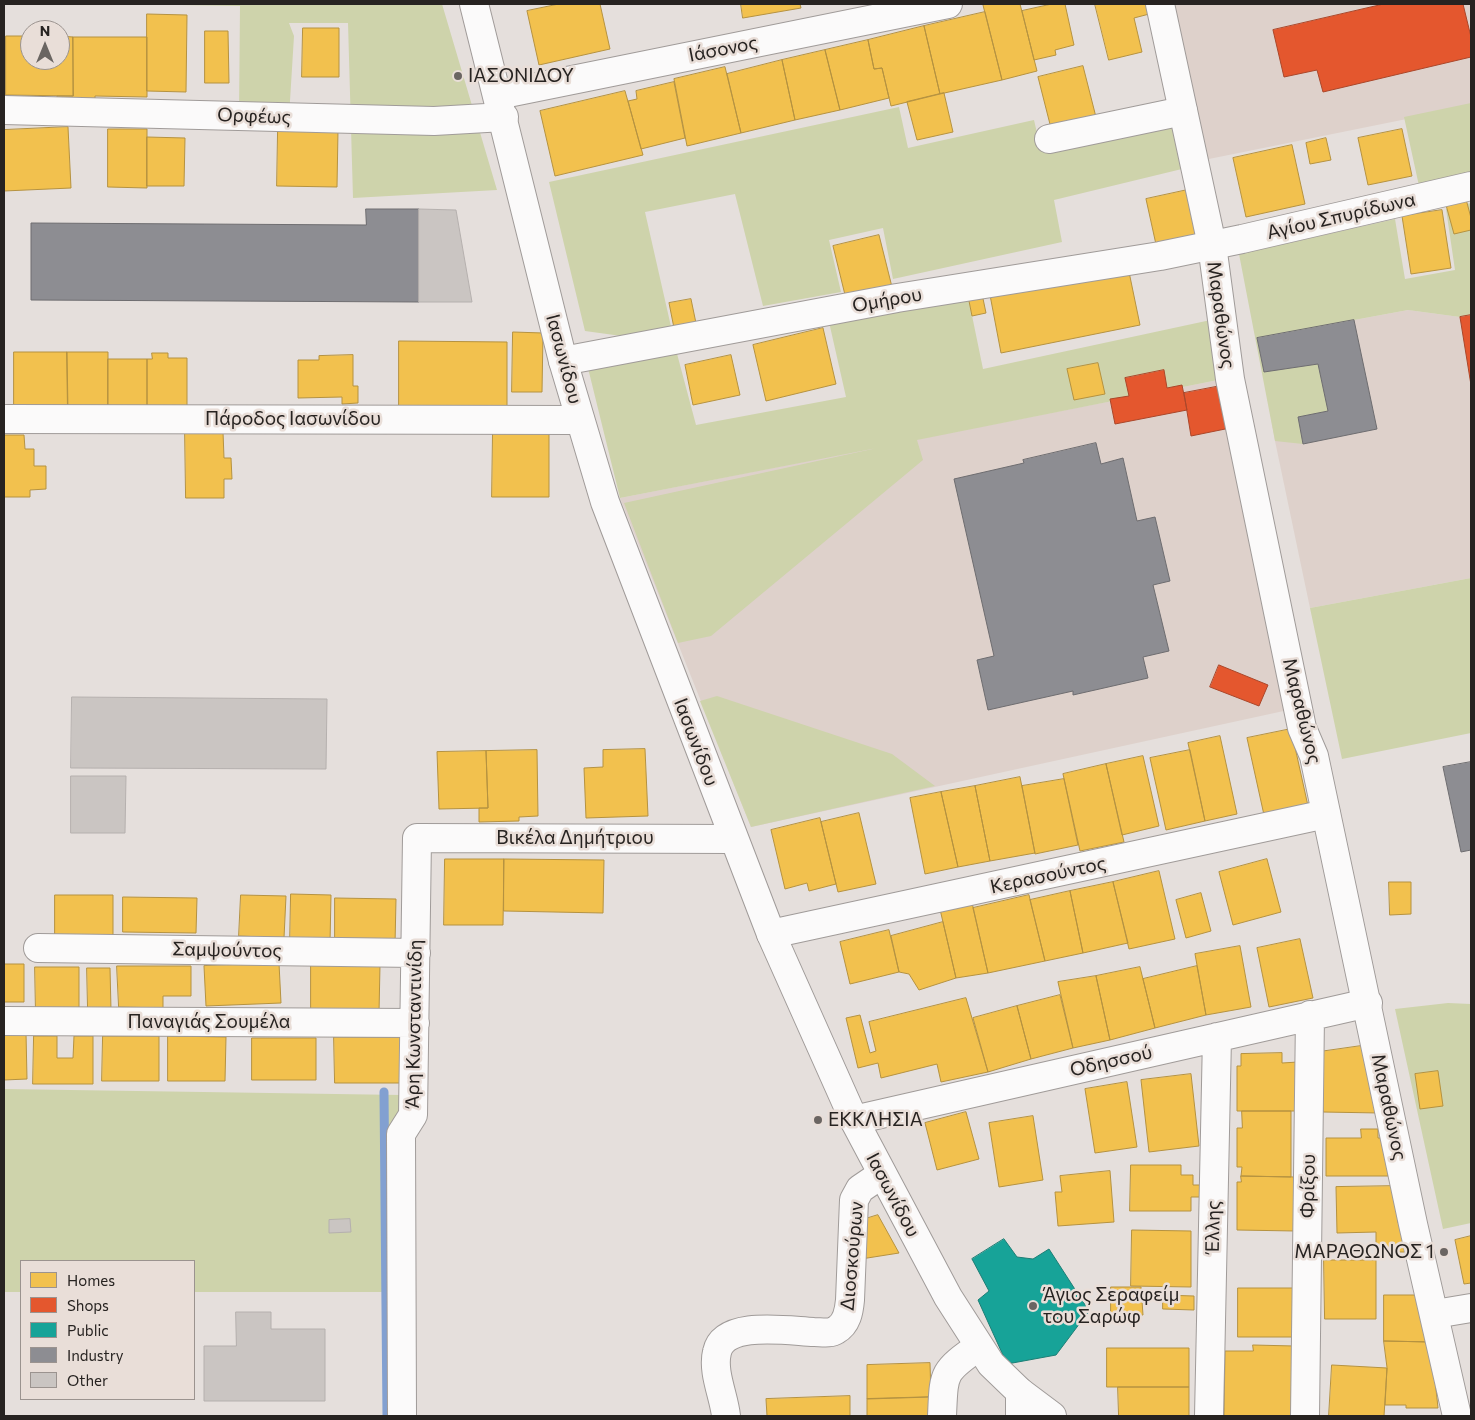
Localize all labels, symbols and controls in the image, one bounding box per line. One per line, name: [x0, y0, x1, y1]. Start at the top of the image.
north arrow: [20, 20, 70, 70]
text: N: [40, 22, 50, 39]
street label: Ιάσονος: [687, 31, 759, 67]
place label: ΙΑΣΟΝΙΔΟΥ: [468, 65, 574, 87]
marker: ΙΑΣΟΝΙΔΟΥ: [452, 70, 464, 82]
street label: Ορφέως: [217, 103, 291, 129]
street label: Αγίου Σπυρίδωνα: [1264, 188, 1418, 244]
street label: Μαραθώνος: [1202, 260, 1240, 370]
street label: Ομήρου: [850, 283, 924, 317]
street label: Ιασωνίδου: [541, 312, 587, 406]
street label: Πάροδος Ιασωνίδου: [205, 408, 381, 430]
street label: Μαραθώνος: [1278, 656, 1326, 766]
street label: Ιασωνίδου: [669, 695, 723, 789]
street label: Βικέλα Δημήτριου: [496, 827, 654, 849]
street label: Κερασούντος: [988, 852, 1108, 898]
street label: Σαμψούντος: [172, 938, 282, 962]
street label: Άρη Κωνσταντινίδη: [401, 939, 427, 1109]
street label: Παναγιάς Σουμέλα: [128, 1011, 290, 1033]
street label: Οδησσού: [1068, 1040, 1154, 1082]
street label: Μαραθώνος: [1367, 1052, 1411, 1162]
place label: ΕΚΚΛΗΣΙΑ: [828, 1109, 923, 1131]
marker: ΕΚΚΛΗΣΙΑ: [812, 1114, 824, 1126]
street label: Ιασωνίδου: [861, 1149, 925, 1241]
street label: Φρίξου: [1296, 1154, 1320, 1218]
street label: Διοσκούρων: [836, 1200, 868, 1312]
street label: Έλλης: [1201, 1200, 1225, 1254]
place label: ΜΑΡΑΘΩΝΟΣ 1: [1294, 1241, 1434, 1263]
marker: ΜΑΡΑΘΩΝΟΣ 1: [1438, 1246, 1450, 1258]
legend: [20, 1260, 195, 1400]
text: Homes: [67, 1271, 115, 1289]
place label: Άγιος Σεραφείμ του Σαρώφ: [1043, 1284, 1179, 1328]
text: Shops: [67, 1296, 109, 1314]
marker: Άγιος Σεραφείμ του Σαρώφ: [1027, 1300, 1039, 1312]
text: Public: [67, 1321, 109, 1339]
text: Industry: [67, 1346, 124, 1364]
text: Other: [67, 1371, 108, 1389]

